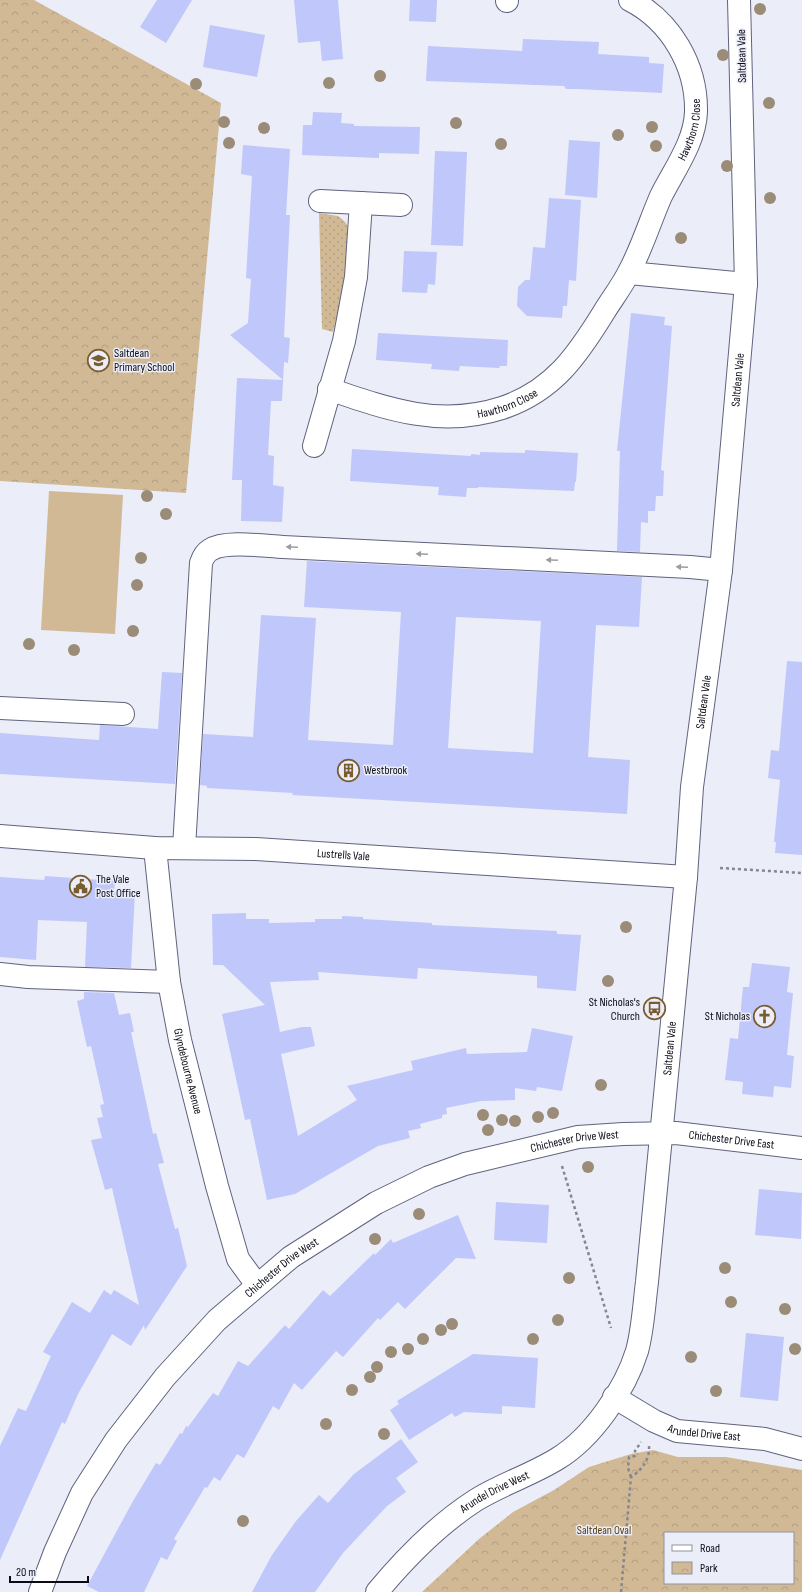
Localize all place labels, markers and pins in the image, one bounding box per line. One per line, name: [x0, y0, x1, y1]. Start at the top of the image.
place label: Saltdean Primary School: [114, 346, 174, 375]
school or university icon: Saltdean Primary School: [86, 347, 112, 373]
building icon: Westbrook: [336, 757, 362, 783]
place label: Westbrook: [364, 763, 408, 778]
place label: The Vale Post Office: [96, 872, 141, 901]
public building icon: The Vale Post Office: [67, 873, 93, 899]
place label: St Nicholas's Church: [589, 995, 640, 1024]
bus stop icon: St Nicholas's Church: [642, 996, 668, 1022]
church icon: St Nicholas: [752, 1003, 778, 1029]
place label: St Nicholas: [705, 1009, 750, 1024]

